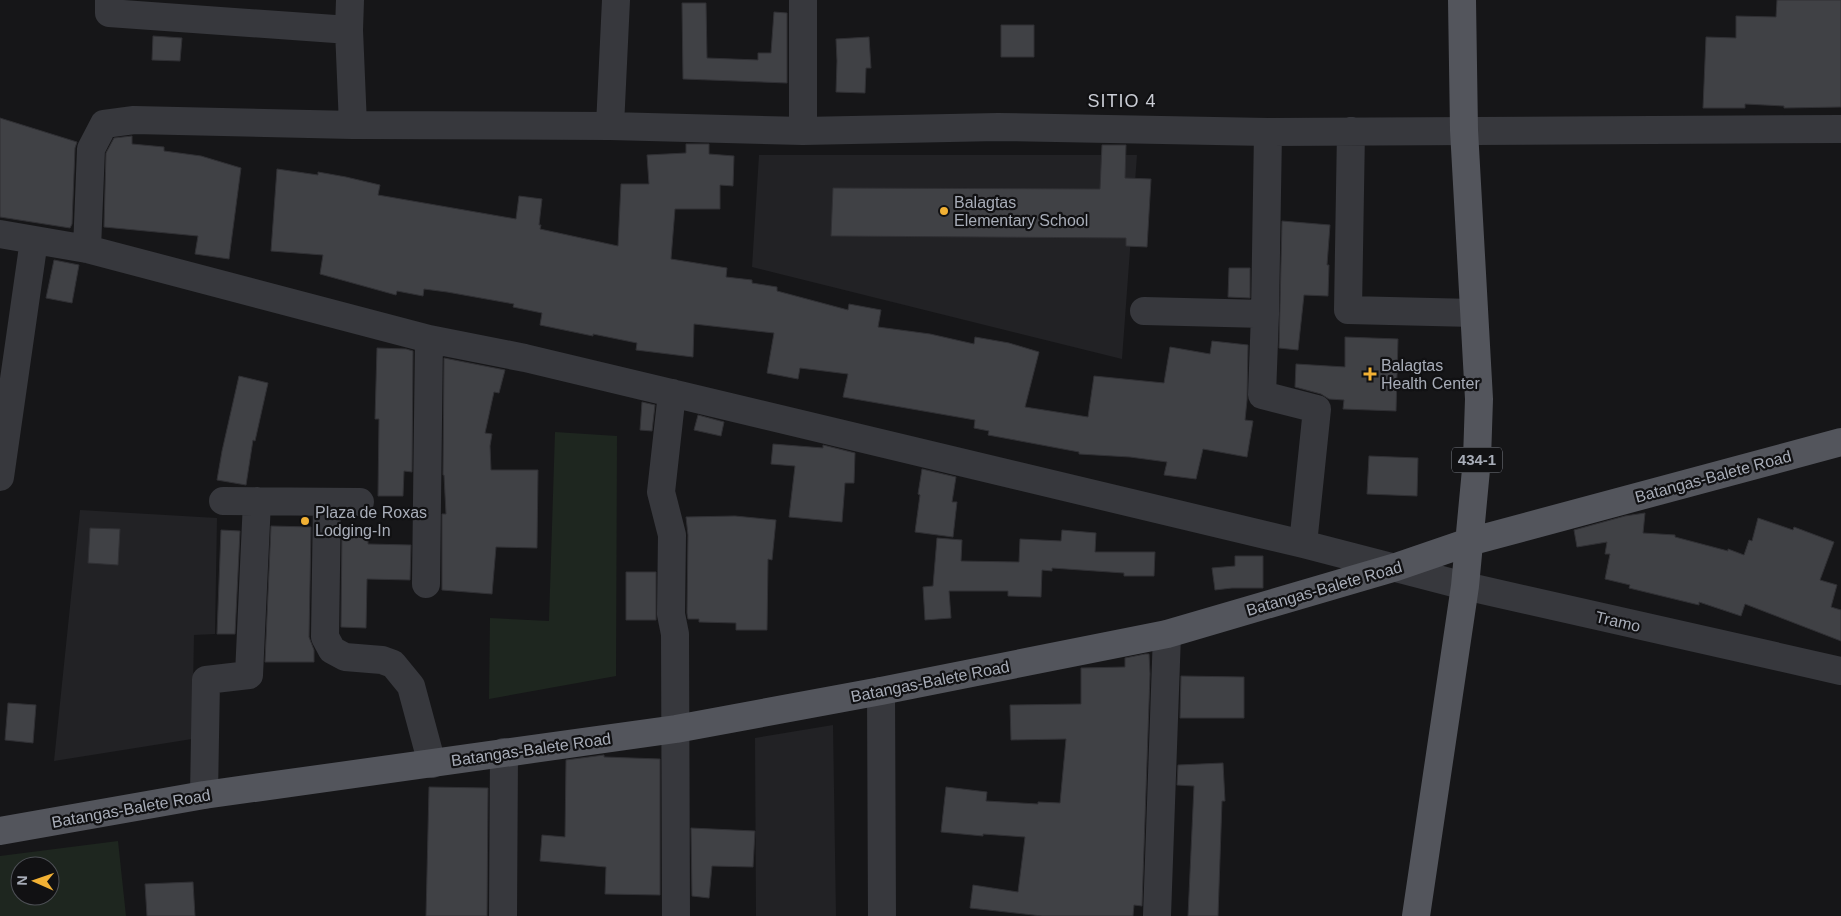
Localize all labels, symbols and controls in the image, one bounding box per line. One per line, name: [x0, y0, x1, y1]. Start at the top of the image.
district label: SITIO 4: [1087, 91, 1157, 111]
place label: Balagtas Elementary School: [954, 194, 1088, 229]
marker: Balagtas Elementary School: [938, 205, 950, 217]
place label: Balagtas Health Center: [1381, 357, 1480, 392]
marker: Balagtas Health Center: [1363, 367, 1377, 381]
street label: Batangas-Balete Road: [1633, 447, 1793, 506]
road number: 434-1: [1452, 448, 1502, 472]
place label: Plaza de Roxas Lodging-In: [315, 504, 427, 539]
marker: Plaza de Roxas Lodging-In: [299, 515, 311, 527]
street label: Batangas-Balete Road: [1244, 558, 1404, 619]
street label: Tramo: [1594, 608, 1642, 635]
street label: Batangas-Balete Road: [849, 658, 1011, 705]
street label: Batangas-Balete Road: [450, 730, 612, 769]
street label: Batangas-Balete Road: [50, 786, 212, 831]
north arrow: [10, 856, 60, 906]
text: N: [14, 875, 30, 886]

